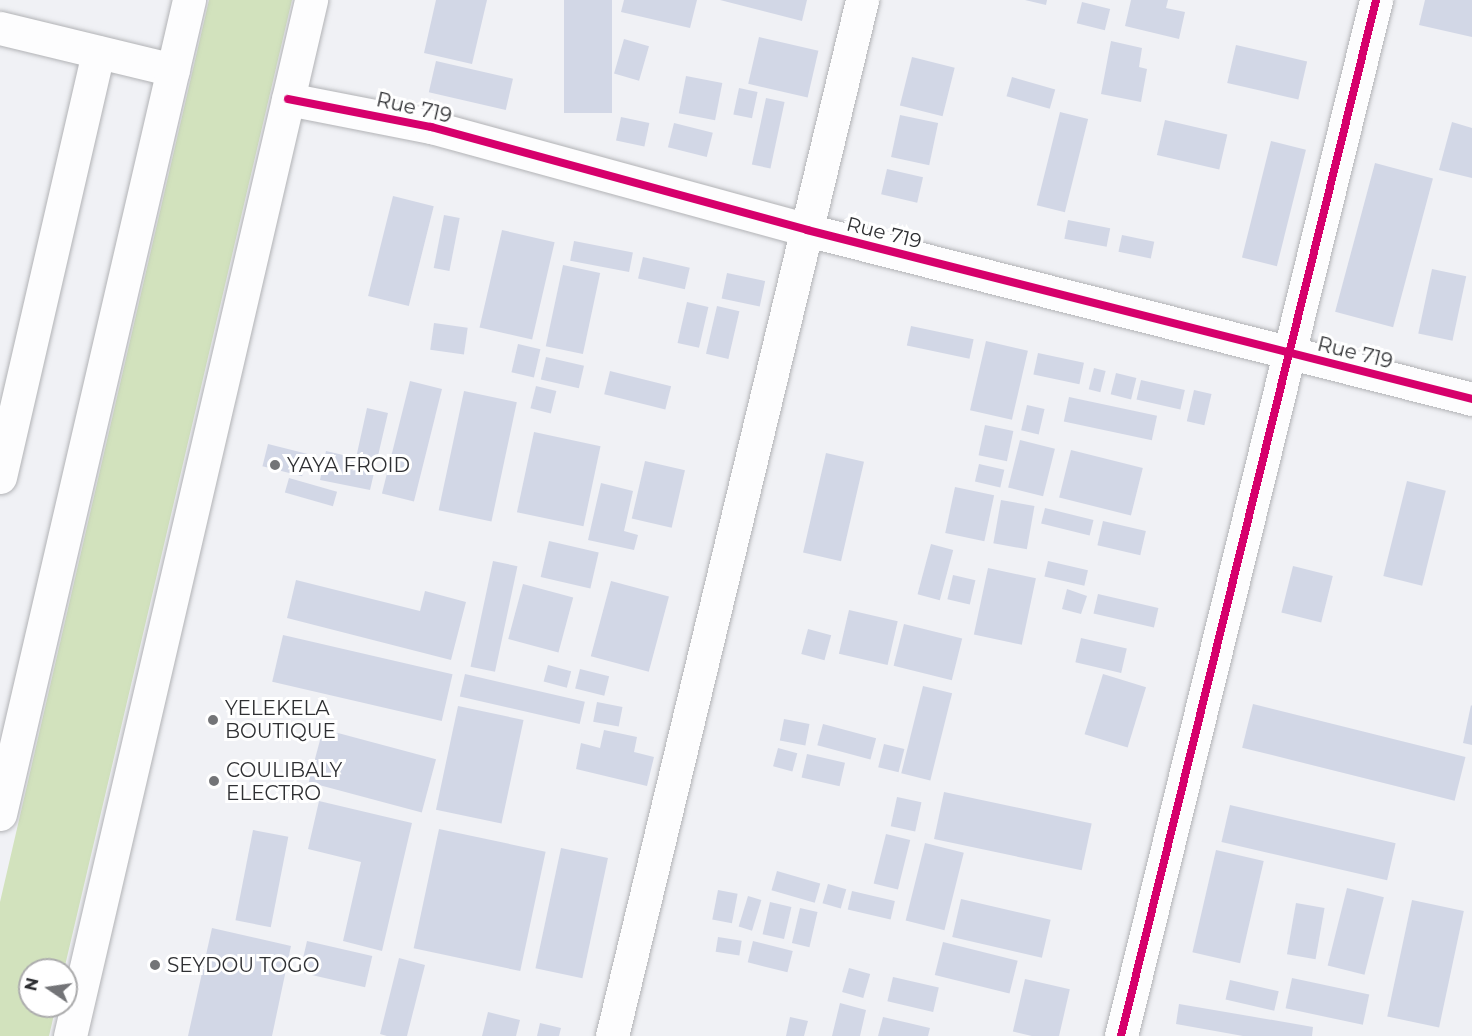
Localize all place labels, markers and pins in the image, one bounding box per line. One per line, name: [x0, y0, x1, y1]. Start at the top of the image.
place label: YAYA FROID: [287, 453, 410, 477]
marker: YAYA FROID: [268, 458, 282, 472]
place label: YELEKELA BOUTIQUE: [225, 696, 336, 743]
marker: YELEKELA BOUTIQUE: [206, 713, 220, 727]
place label: COULIBALY ELECTRO: [226, 758, 342, 805]
marker: COULIBALY ELECTRO: [207, 774, 221, 788]
place label: SEYDOU TOGO: [167, 953, 320, 977]
marker: SEYDOU TOGO: [148, 958, 162, 972]

